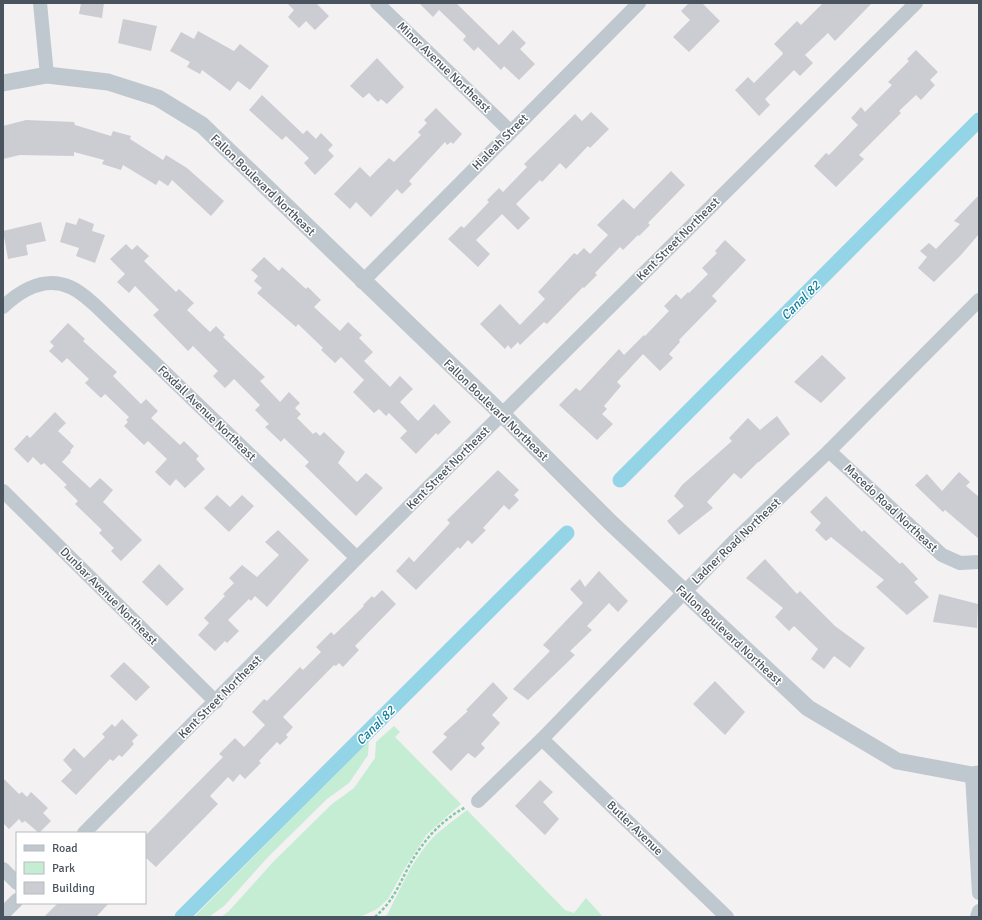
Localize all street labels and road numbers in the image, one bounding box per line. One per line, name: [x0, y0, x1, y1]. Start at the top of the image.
street label: Minor Avenue Northeast: [394, 19, 494, 116]
street label: Hialeah Street: [469, 111, 532, 174]
street label: Fallon Boulevard Northeast: [207, 131, 318, 239]
street label: Kent Street Northeast: [634, 195, 723, 284]
street label: Fallon Boulevard Northeast: [440, 356, 551, 464]
street label: Foxdall Avenue Northeast: [154, 363, 259, 464]
street label: Kent Street Northeast: [404, 424, 493, 513]
street label: Macedo Road Northeast: [841, 461, 940, 556]
street label: Ladner Road Northeast: [689, 495, 784, 588]
street label: Dunbar Avenue Northeast: [57, 544, 161, 648]
street label: Fallon Boulevard Northeast: [672, 582, 785, 688]
street label: Kent Street Northeast: [176, 653, 265, 742]
street label: Butler Avenue: [604, 798, 666, 859]

